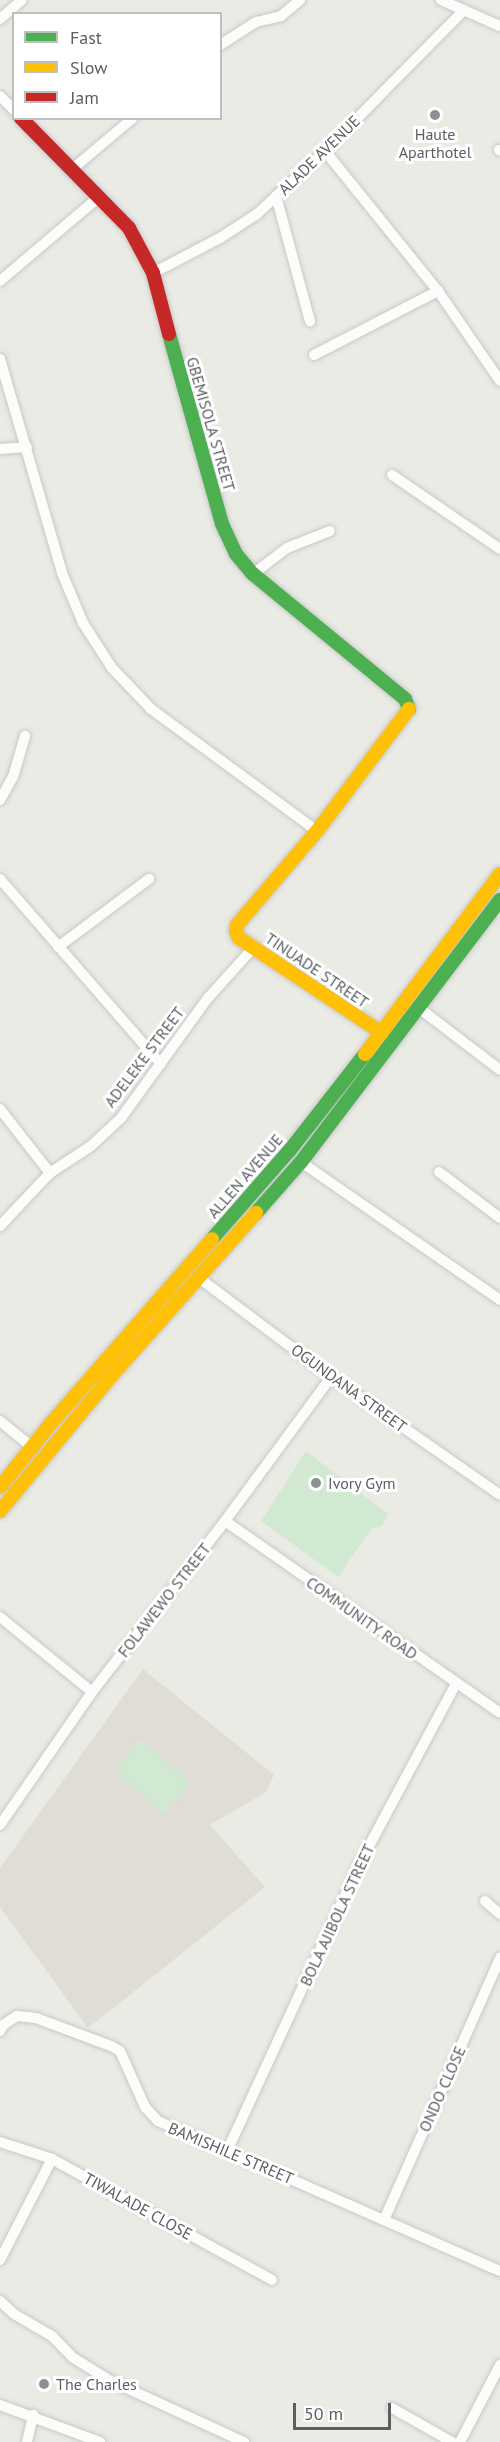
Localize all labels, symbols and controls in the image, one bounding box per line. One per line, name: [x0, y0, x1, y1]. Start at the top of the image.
legend: [12, 12, 222, 120]
text: Fast: [70, 26, 102, 49]
text: Slow: [70, 56, 108, 79]
text: Jam: [70, 86, 99, 109]
marker: Haute Aparthotel: [428, 108, 442, 122]
street label: ALADE AVENUE: [274, 111, 364, 199]
place label: Haute Aparthotel: [399, 124, 471, 162]
street label: GBEMISOLA STREET: [183, 354, 239, 494]
street label: TINUADE STREET: [262, 928, 372, 1012]
street label: ADELEKE STREET: [100, 1003, 188, 1111]
street label: ALLEN AVENUE: [203, 1130, 287, 1222]
street label: OGUNDANA STREET: [287, 1339, 411, 1437]
place label: Ivory Gym: [328, 1473, 396, 1493]
marker: Ivory Gym: [309, 1476, 323, 1490]
street label: FOLAWEWO STREET: [114, 1539, 214, 1661]
street label: COMMUNITY ROAD: [302, 1572, 422, 1664]
street label: BOLA AJIBOLA STREET: [295, 1840, 379, 1990]
street label: ONDO CLOSE: [415, 2043, 469, 2135]
street label: BAMISHILE STREET: [166, 2118, 296, 2188]
street label: TIWALADE CLOSE: [80, 2168, 196, 2244]
place label: The Charles: [56, 2374, 137, 2394]
marker: The Charles: [37, 2377, 51, 2391]
scale bar: [296, 2391, 394, 2429]
text: 50 m: [304, 2402, 343, 2425]

